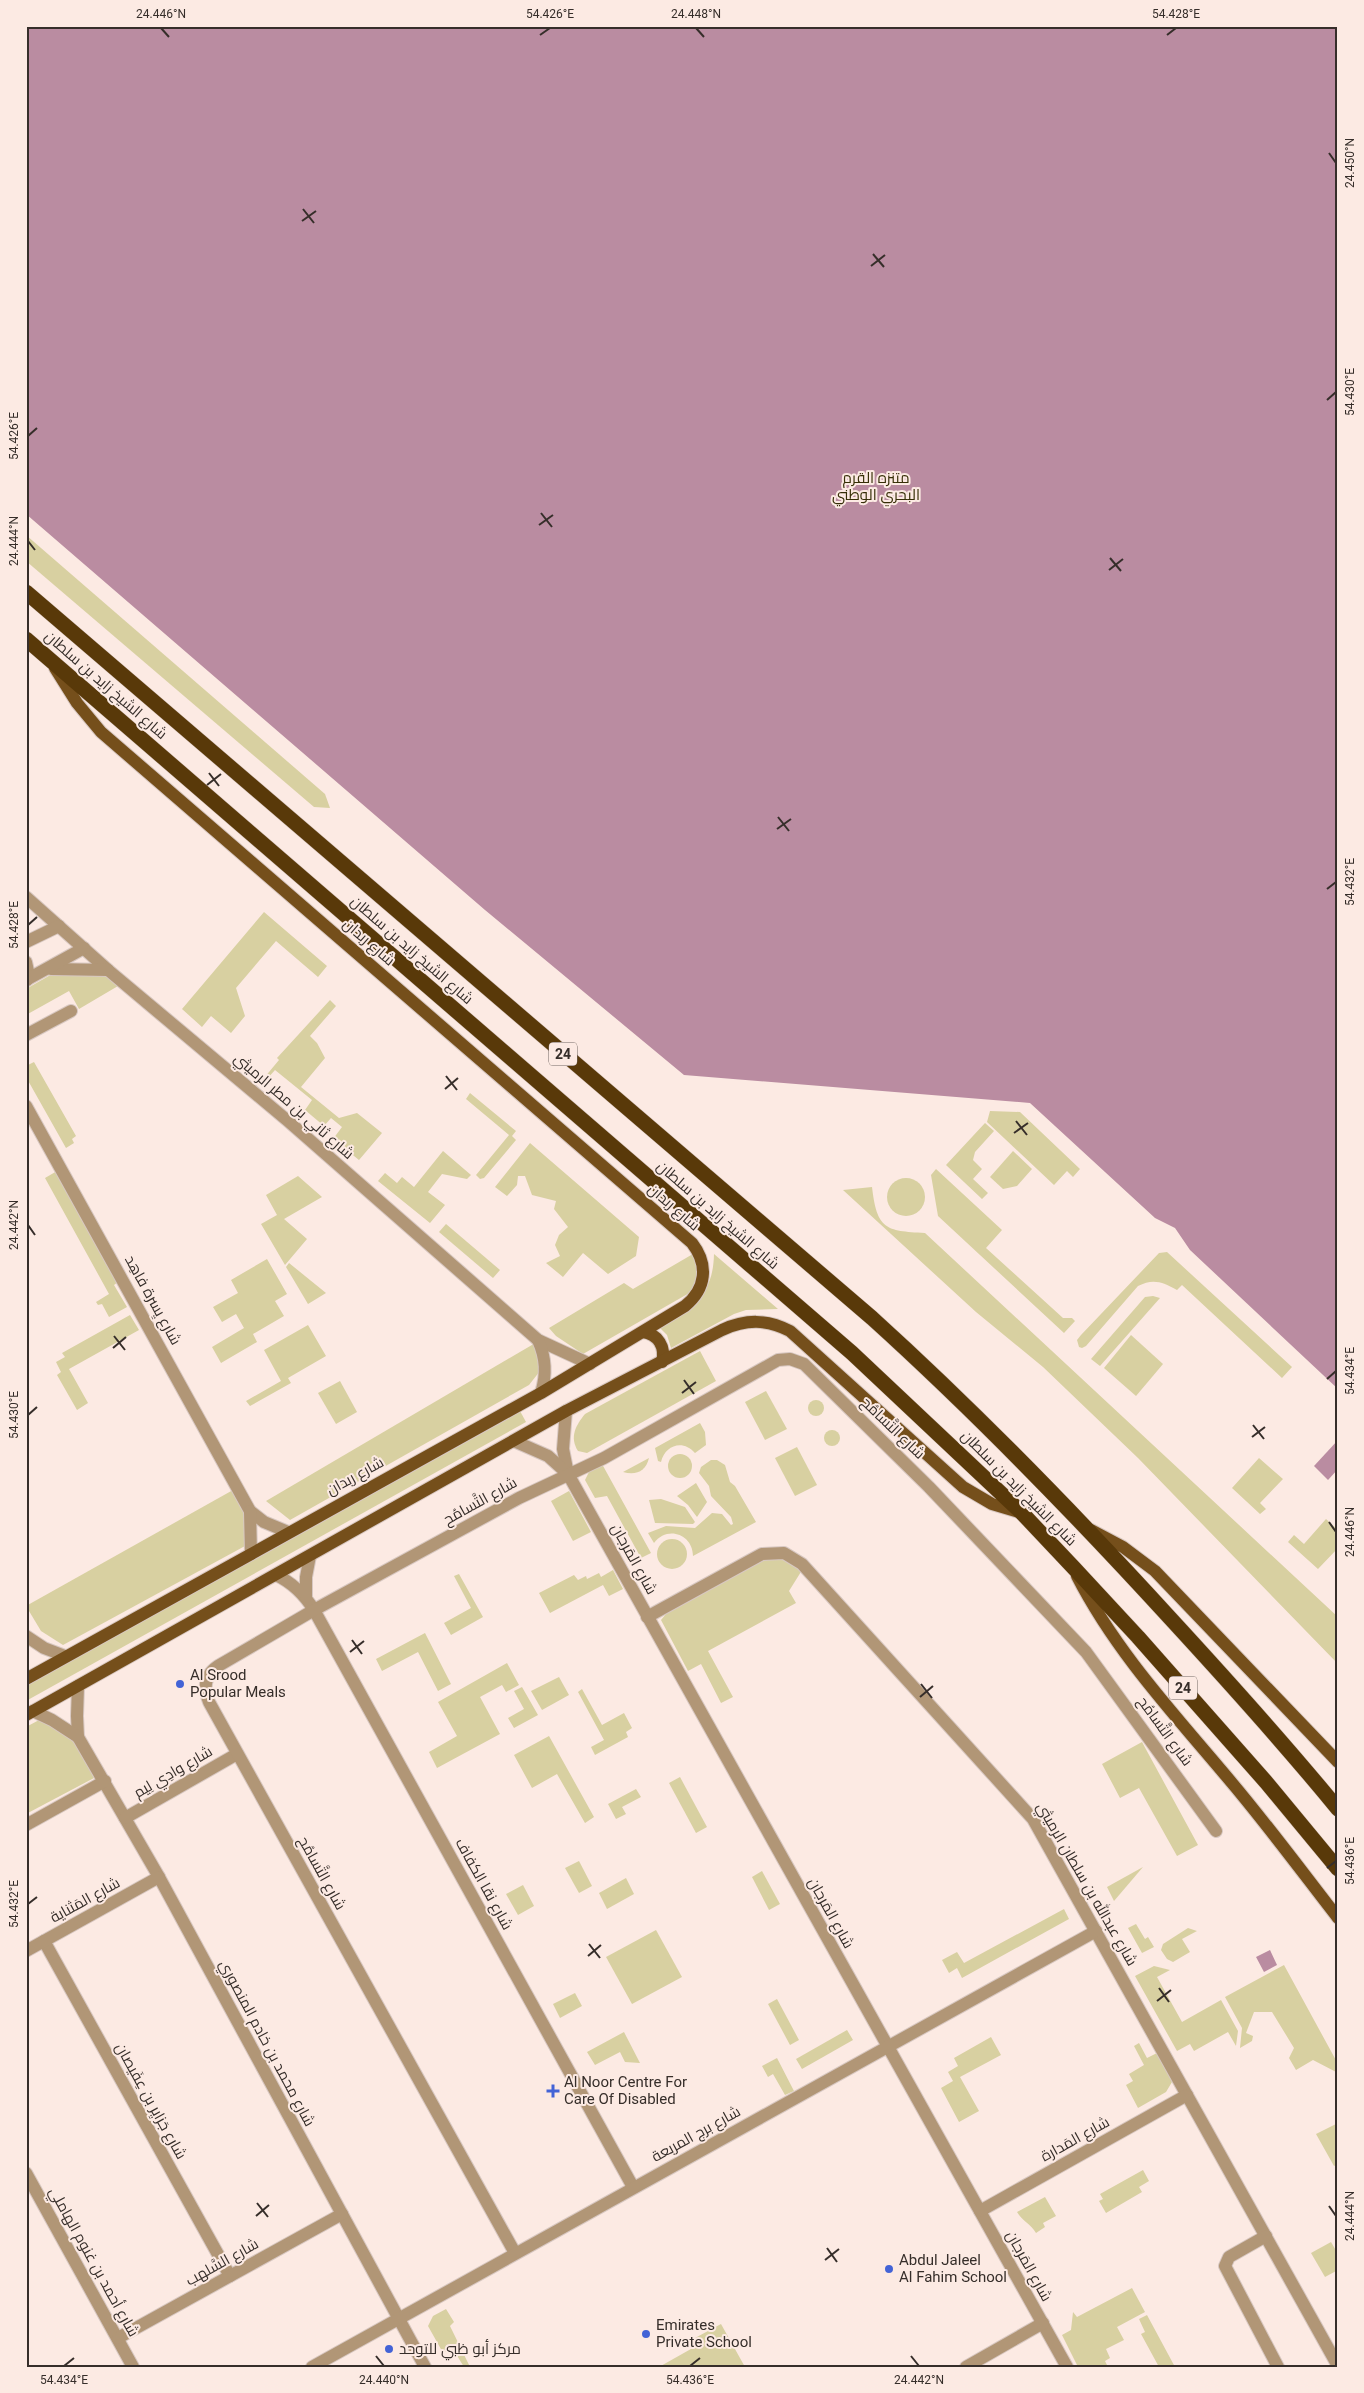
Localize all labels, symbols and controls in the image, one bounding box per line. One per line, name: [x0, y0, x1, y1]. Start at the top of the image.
text: 24.446°N: [136, 7, 186, 21]
text: 54.426°E: [526, 7, 574, 21]
text: 24.448°N: [671, 7, 721, 21]
text: 54.428°E: [1152, 7, 1200, 21]
text: 24.450°N: [1343, 138, 1357, 188]
text: 54.430°E: [1343, 368, 1357, 416]
text: 54.426°E: [7, 412, 21, 460]
park label: متنزه القرم البحري الوطني: [832, 469, 920, 507]
text: 24.444°N: [7, 516, 21, 566]
street label: شارع الشيخ زايد بن سلطان: [40, 627, 171, 744]
text: 54.432°E: [1343, 858, 1357, 906]
street label: شارع الشيخ زايد بن سلطان: [346, 892, 477, 1009]
text: 54.428°E: [7, 901, 21, 949]
street label: شارع ربدان: [338, 915, 399, 971]
road number: 24: [549, 1042, 577, 1066]
street label: شارع ثاني بن مطر الرميثي: [228, 1049, 358, 1165]
street label: شارع الشيخ زايد بن سلطان: [652, 1157, 783, 1274]
street label: شارع ربدان: [643, 1180, 704, 1236]
text: 24.442°N: [7, 1200, 21, 1250]
street label: شارع يِسرة فاهِد: [119, 1252, 185, 1349]
text: 54.434°E: [1343, 1347, 1357, 1395]
text: 54.430°E: [7, 1391, 21, 1439]
street label: شارع التَّسامُح: [856, 1392, 929, 1464]
street label: شارع الشيخ زايد بن سلطان: [956, 1426, 1081, 1551]
street label: شارع ربدان: [323, 1453, 388, 1501]
street label: شارع التَّسامُح: [439, 1472, 521, 1530]
text: 24.446°N: [1343, 1507, 1357, 1557]
street label: شارع المَرجان: [605, 1520, 661, 1599]
place label: Al Srood Popular Meals: [190, 1666, 286, 1701]
road number: 24: [1169, 1676, 1197, 1700]
marker: Al Srood Popular Meals: [174, 1678, 186, 1690]
street label: شارع التَّسامُح: [1132, 1692, 1197, 1771]
street label: شارع وادِي لِيم: [130, 1742, 217, 1804]
street label: شارع عبدالله بن سلطان الرميثي: [1030, 1799, 1142, 1970]
street label: شارع التَّسامُح: [293, 1832, 351, 1914]
street label: شارع نقا الكفاف: [450, 1835, 517, 1934]
text: 54.436°E: [1343, 1837, 1357, 1885]
street label: شارع المَثناية: [47, 1873, 124, 1928]
street label: شارع المَرجان: [802, 1874, 858, 1953]
text: 54.432°E: [7, 1880, 21, 1928]
street label: شارع محمد بن خادم المنصوري: [213, 1957, 319, 2131]
street label: شارع جَزايِر بن عِفَيصان: [110, 2040, 190, 2163]
place label: Al Noor Centre For Care Of Disabled: [564, 2073, 687, 2108]
marker: Al Noor Centre For Care Of Disabled: [546, 2084, 560, 2098]
street label: شارع برج المربعة: [648, 2102, 744, 2168]
street label: شارع المَدارة: [1037, 2113, 1113, 2167]
street label: شارع أحمد بن غنوم الهاملي: [43, 2184, 144, 2341]
text: 24.444°N: [1343, 2191, 1357, 2241]
street label: شارع المَرجان: [1000, 2227, 1056, 2306]
street label: شارع السَّلهب: [182, 2235, 263, 2291]
place label: Abdul Jaleel Al Fahim School: [899, 2251, 1007, 2286]
marker: Abdul Jaleel Al Fahim School: [883, 2263, 895, 2275]
place label: Emirates Private School: [656, 2316, 752, 2351]
marker: Emirates Private School: [640, 2328, 652, 2340]
place label: مركز أبو ظبي للتوحد: [399, 2339, 521, 2361]
marker: مركز أبو ظبي للتوحد: [383, 2343, 395, 2355]
text: 54.434°E: [40, 2373, 88, 2387]
text: 24.440°N: [359, 2373, 409, 2387]
text: 54.436°E: [666, 2373, 714, 2387]
text: 24.442°N: [894, 2373, 944, 2387]

